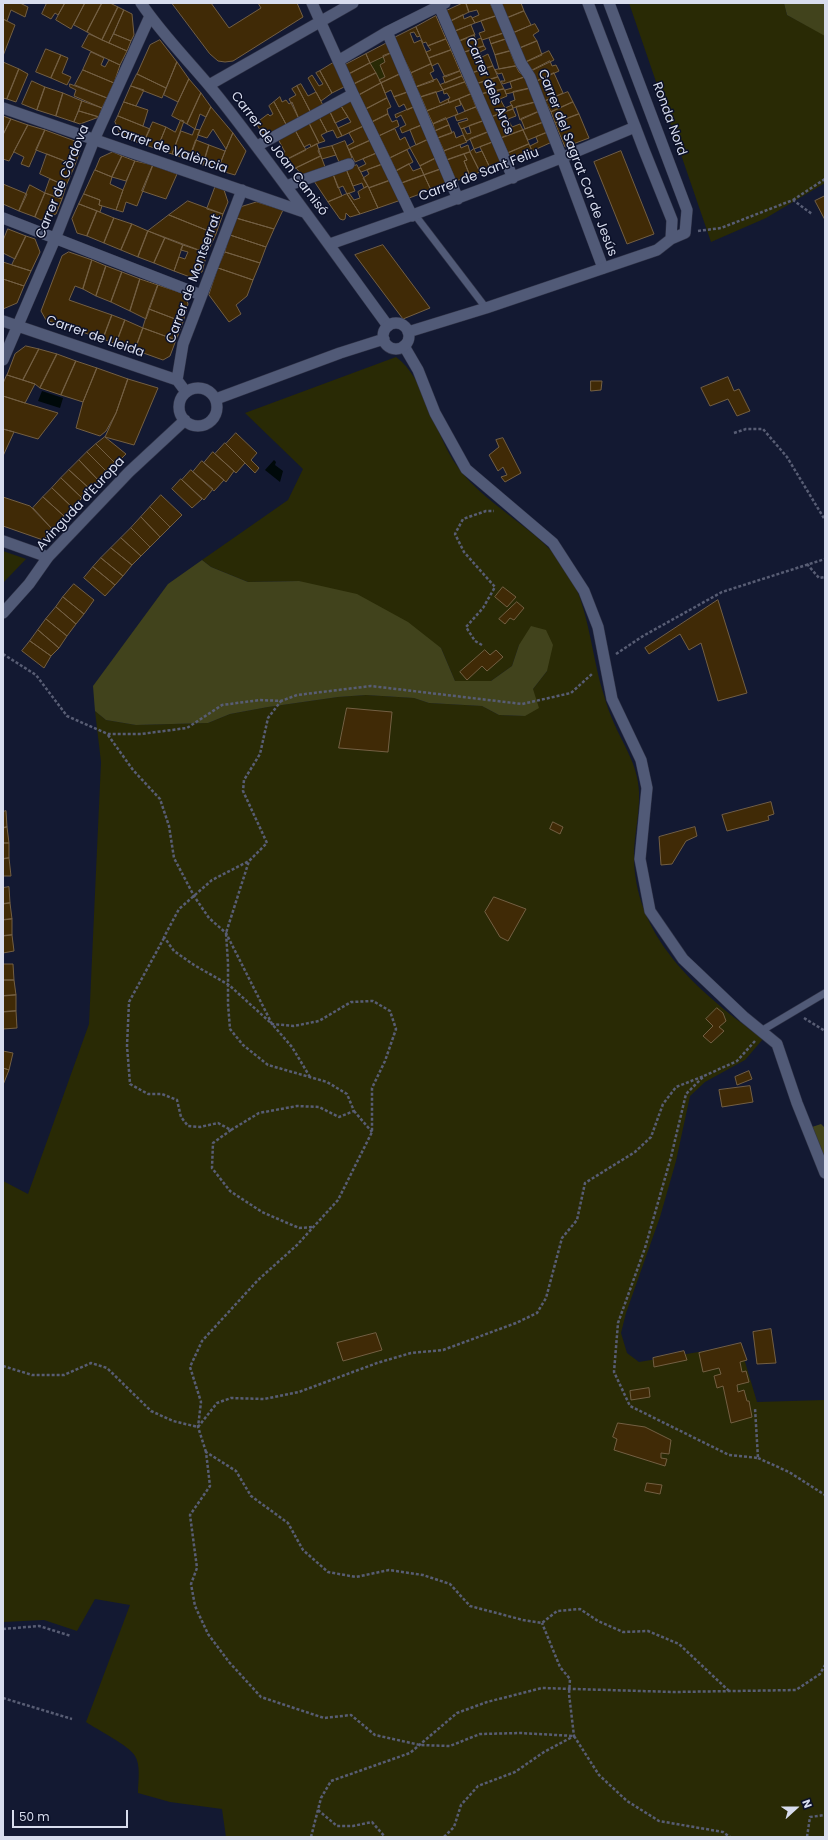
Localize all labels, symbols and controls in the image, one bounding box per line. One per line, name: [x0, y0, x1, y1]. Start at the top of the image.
street label: Carrer dels Arcs: [462, 35, 516, 137]
street label: Carrer del Sagrat Cor de Jesús: [534, 67, 620, 259]
street label: Ronda Nord: [649, 80, 689, 158]
street label: Carrer de Joan Camisó: [227, 89, 331, 219]
street label: Carrer de Còrdova: [33, 123, 93, 241]
street label: Carrer de València: [109, 123, 229, 177]
street label: Carrer de Sant Feliu: [417, 145, 541, 205]
street label: Carrer de Montserrat: [163, 213, 225, 345]
street label: Carrer de Lleida: [44, 313, 146, 361]
street label: Avinguda d'Europa: [34, 454, 128, 554]
north arrow: [776, 1788, 816, 1828]
text: N: [798, 1797, 816, 1810]
scale bar: [14, 1802, 130, 1828]
text: 50 m: [19, 1808, 50, 1825]

